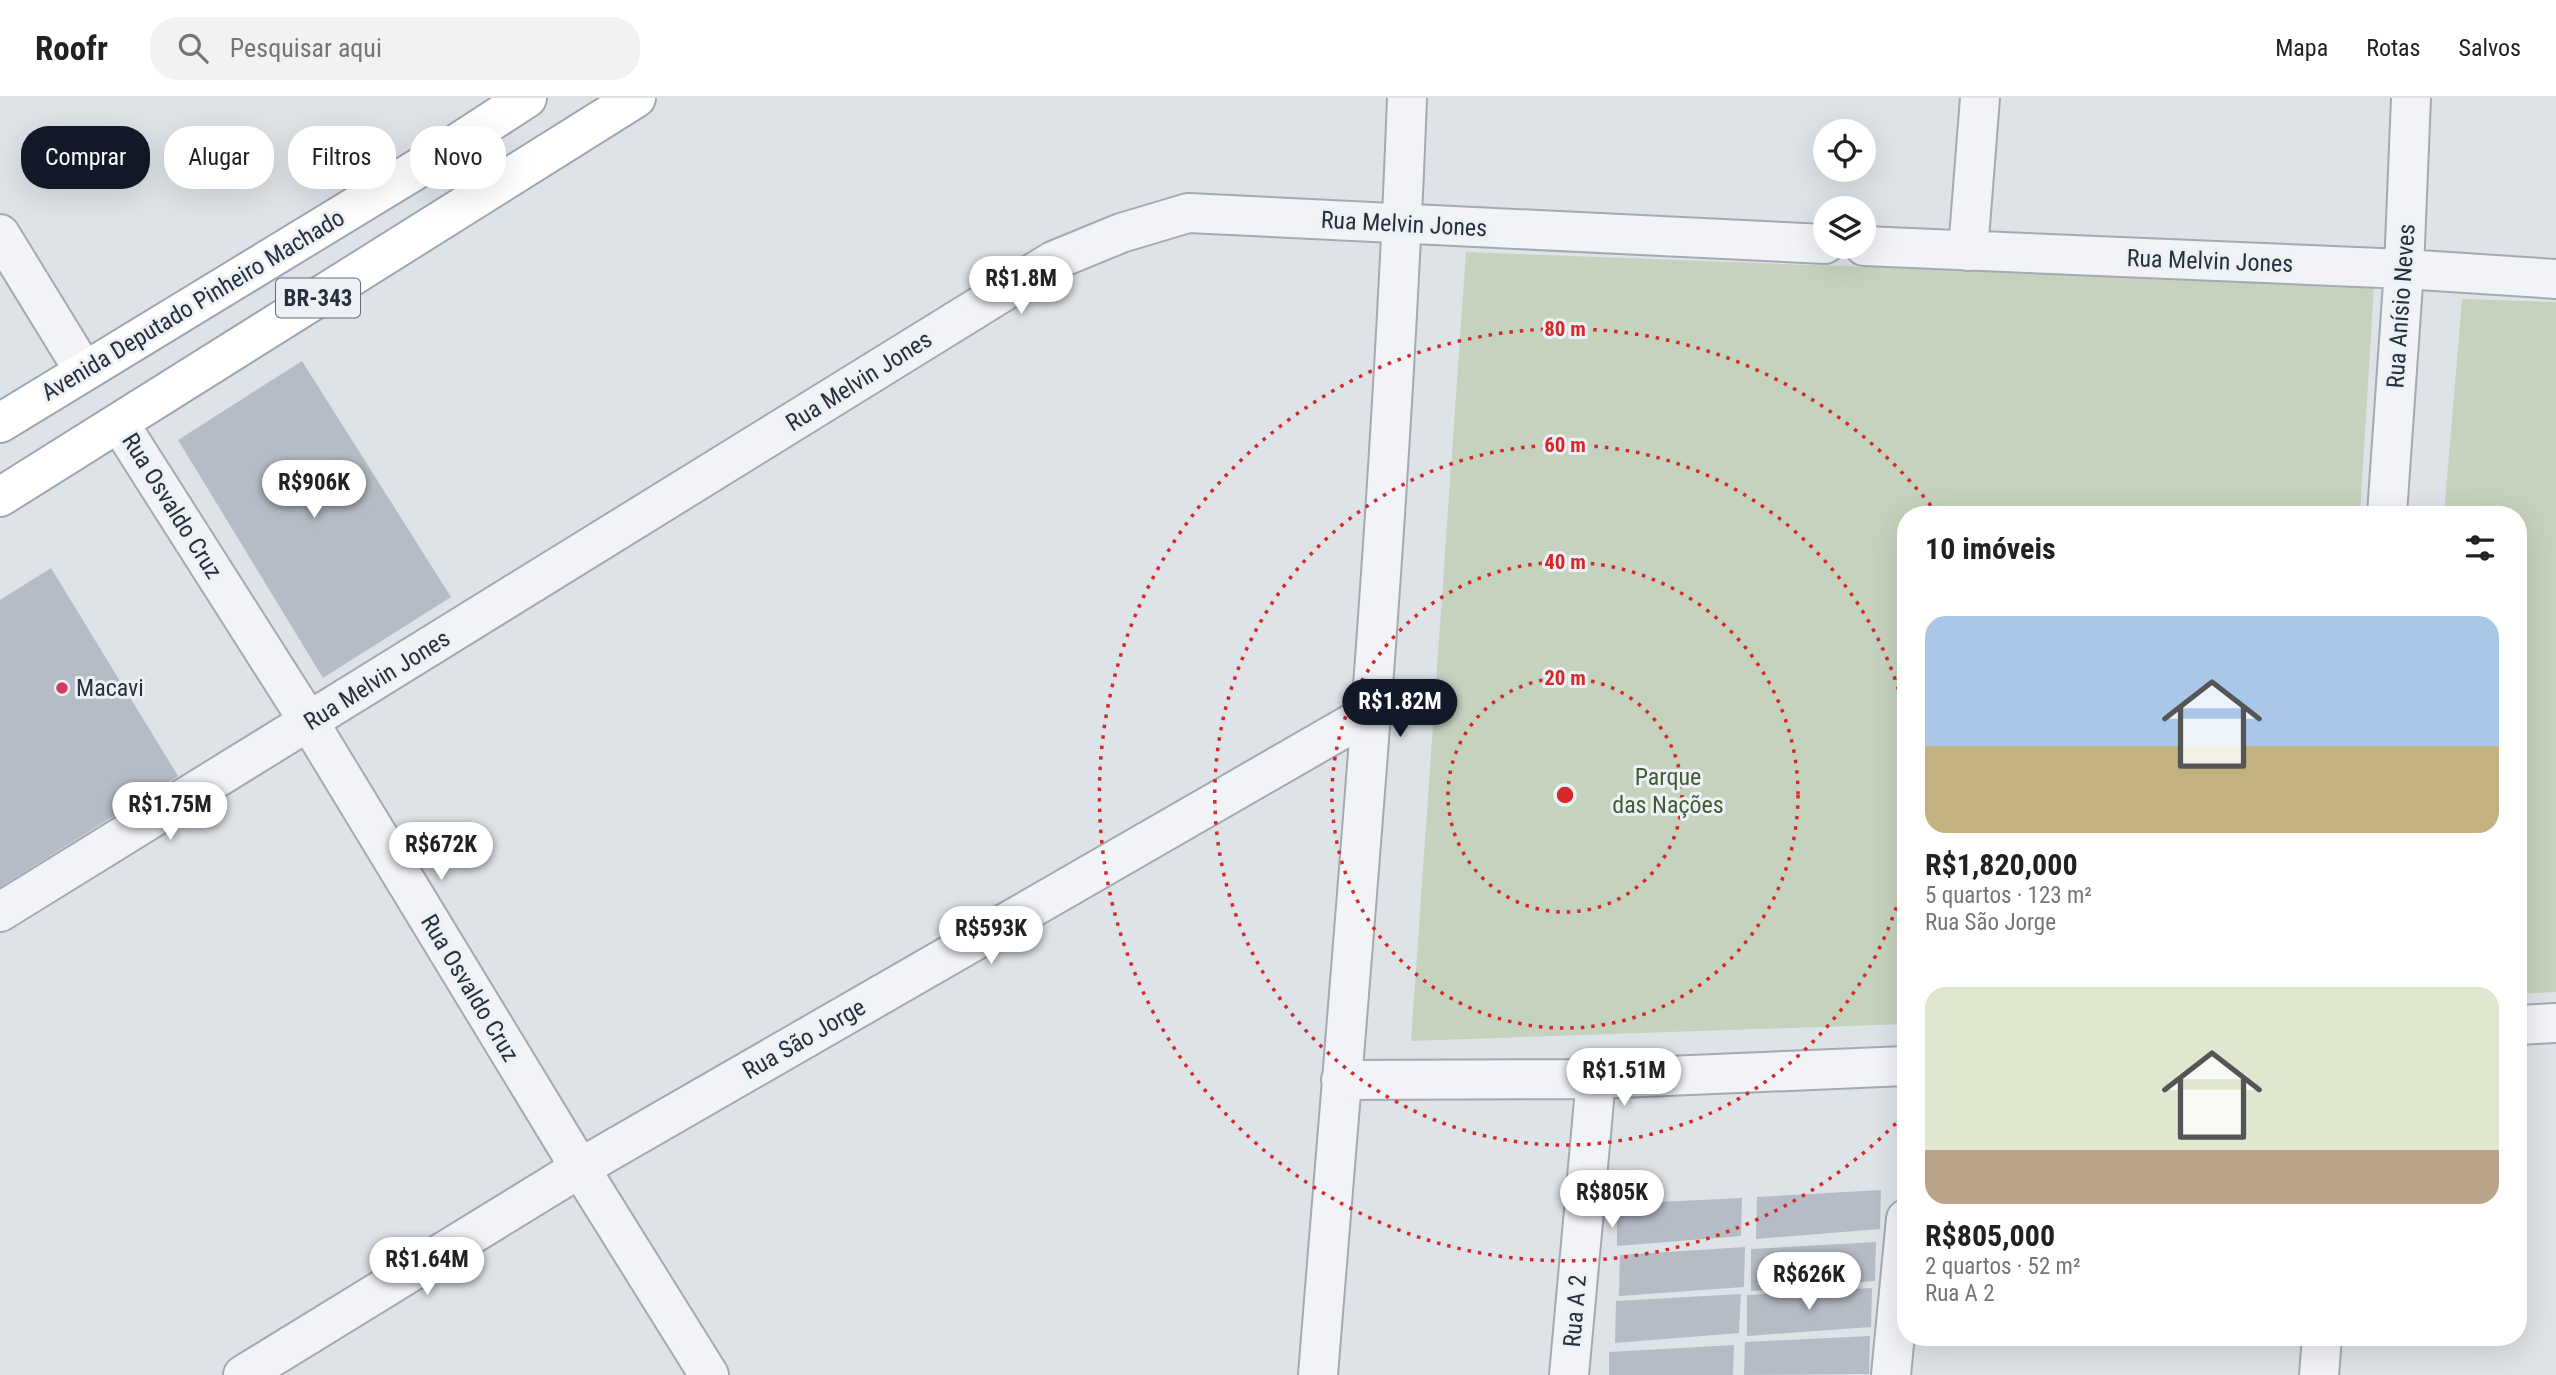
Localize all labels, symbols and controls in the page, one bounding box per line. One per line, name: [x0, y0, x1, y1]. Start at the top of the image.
search box: [150, 17, 640, 80]
text: Roofr: [35, 29, 108, 68]
icon: search: [174, 29, 212, 67]
text: Pesquisar aqui: [230, 33, 382, 63]
text: Mapa: [2275, 34, 2328, 62]
text: Rotas: [2366, 34, 2420, 62]
text: Salvos: [2458, 34, 2521, 62]
map controls: [1813, 119, 1876, 259]
button: locate: [1813, 119, 1876, 182]
chip: Comprar: [21, 126, 150, 189]
chip: Alugar: [164, 126, 274, 189]
chip: Filtros: [288, 126, 396, 189]
chip: Novo: [410, 126, 506, 189]
button: layers: [1813, 196, 1876, 259]
street label: Avenida Deputado Pinheiro Machado: [37, 203, 349, 407]
street label: Rua Melvin Jones: [1320, 206, 1488, 242]
street label: Rua Anísio Neves: [2381, 223, 2421, 389]
street label: Rua Melvin Jones: [2126, 244, 2294, 278]
pin: R$1.8M: [964, 256, 1078, 316]
text: R$1.8M: [985, 265, 1057, 292]
road number: BR-343: [276, 279, 360, 318]
text: 80 m: [1544, 317, 1586, 341]
street label: Rua Melvin Jones: [781, 325, 937, 437]
street label: Rua Osvaldo Cruz: [116, 428, 228, 584]
text: 60 m: [1544, 433, 1586, 457]
pin: R$906K: [257, 460, 371, 520]
text: R$906K: [278, 469, 350, 496]
icon: filters: [2461, 529, 2499, 567]
text: 10 imóveis: [1925, 531, 2056, 566]
text: 40 m: [1544, 550, 1586, 574]
street label: Rua Melvin Jones: [299, 624, 455, 736]
icon: home: [2149, 661, 2275, 787]
text: 20 m: [1544, 666, 1586, 690]
place label: Macavi: [76, 674, 144, 702]
marker: Macavi: [54, 680, 70, 696]
pin: R$1.82M: [1335, 680, 1465, 739]
text: R$1.82M: [1358, 688, 1442, 715]
park label: Parque das Nações: [1612, 763, 1724, 819]
pin: R$1.75M: [105, 782, 235, 842]
centre of rings: [1553, 783, 1577, 807]
text: R$1.75M: [128, 791, 212, 818]
pin: R$672K: [384, 822, 498, 882]
text: R$672K: [405, 831, 477, 858]
text: R$1,820,000: [1925, 847, 2078, 882]
text: 5 quartos · 123 m²: [1925, 882, 2092, 909]
pin: R$593K: [934, 906, 1048, 966]
text: Rua São Jorge: [1925, 909, 2056, 936]
street label: Rua Osvaldo Cruz: [415, 910, 525, 1066]
text: R$593K: [955, 915, 1027, 942]
street label: Rua São Jorge: [738, 993, 870, 1085]
icon: home: [2149, 1032, 2275, 1158]
pin: R$1.51M: [1559, 1048, 1689, 1108]
text: R$1.51M: [1582, 1057, 1666, 1084]
pin: R$805K: [1555, 1170, 1669, 1230]
text: R$805K: [1576, 1179, 1648, 1206]
text: R$805,000: [1925, 1218, 2055, 1253]
pin: R$1.64M: [362, 1238, 492, 1297]
text: R$1.64M: [385, 1246, 469, 1273]
pin: R$626K: [1752, 1252, 1866, 1312]
text: 2 quartos · 52 m²: [1925, 1253, 2081, 1280]
text: R$626K: [1773, 1261, 1845, 1288]
street label: Rua A 2: [1558, 1274, 1592, 1348]
text: Rua A 2: [1925, 1280, 1995, 1307]

